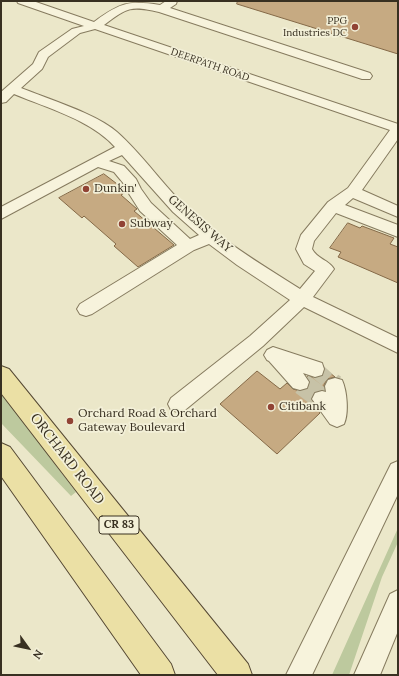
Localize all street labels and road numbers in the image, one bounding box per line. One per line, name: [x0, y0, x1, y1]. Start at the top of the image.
street label: DEERPATH ROAD: [169, 46, 251, 84]
street label: GENESIS WAY: [165, 192, 235, 256]
street label: ORCHARD ROAD: [26, 410, 108, 508]
road number: CR 83: [99, 516, 139, 534]

